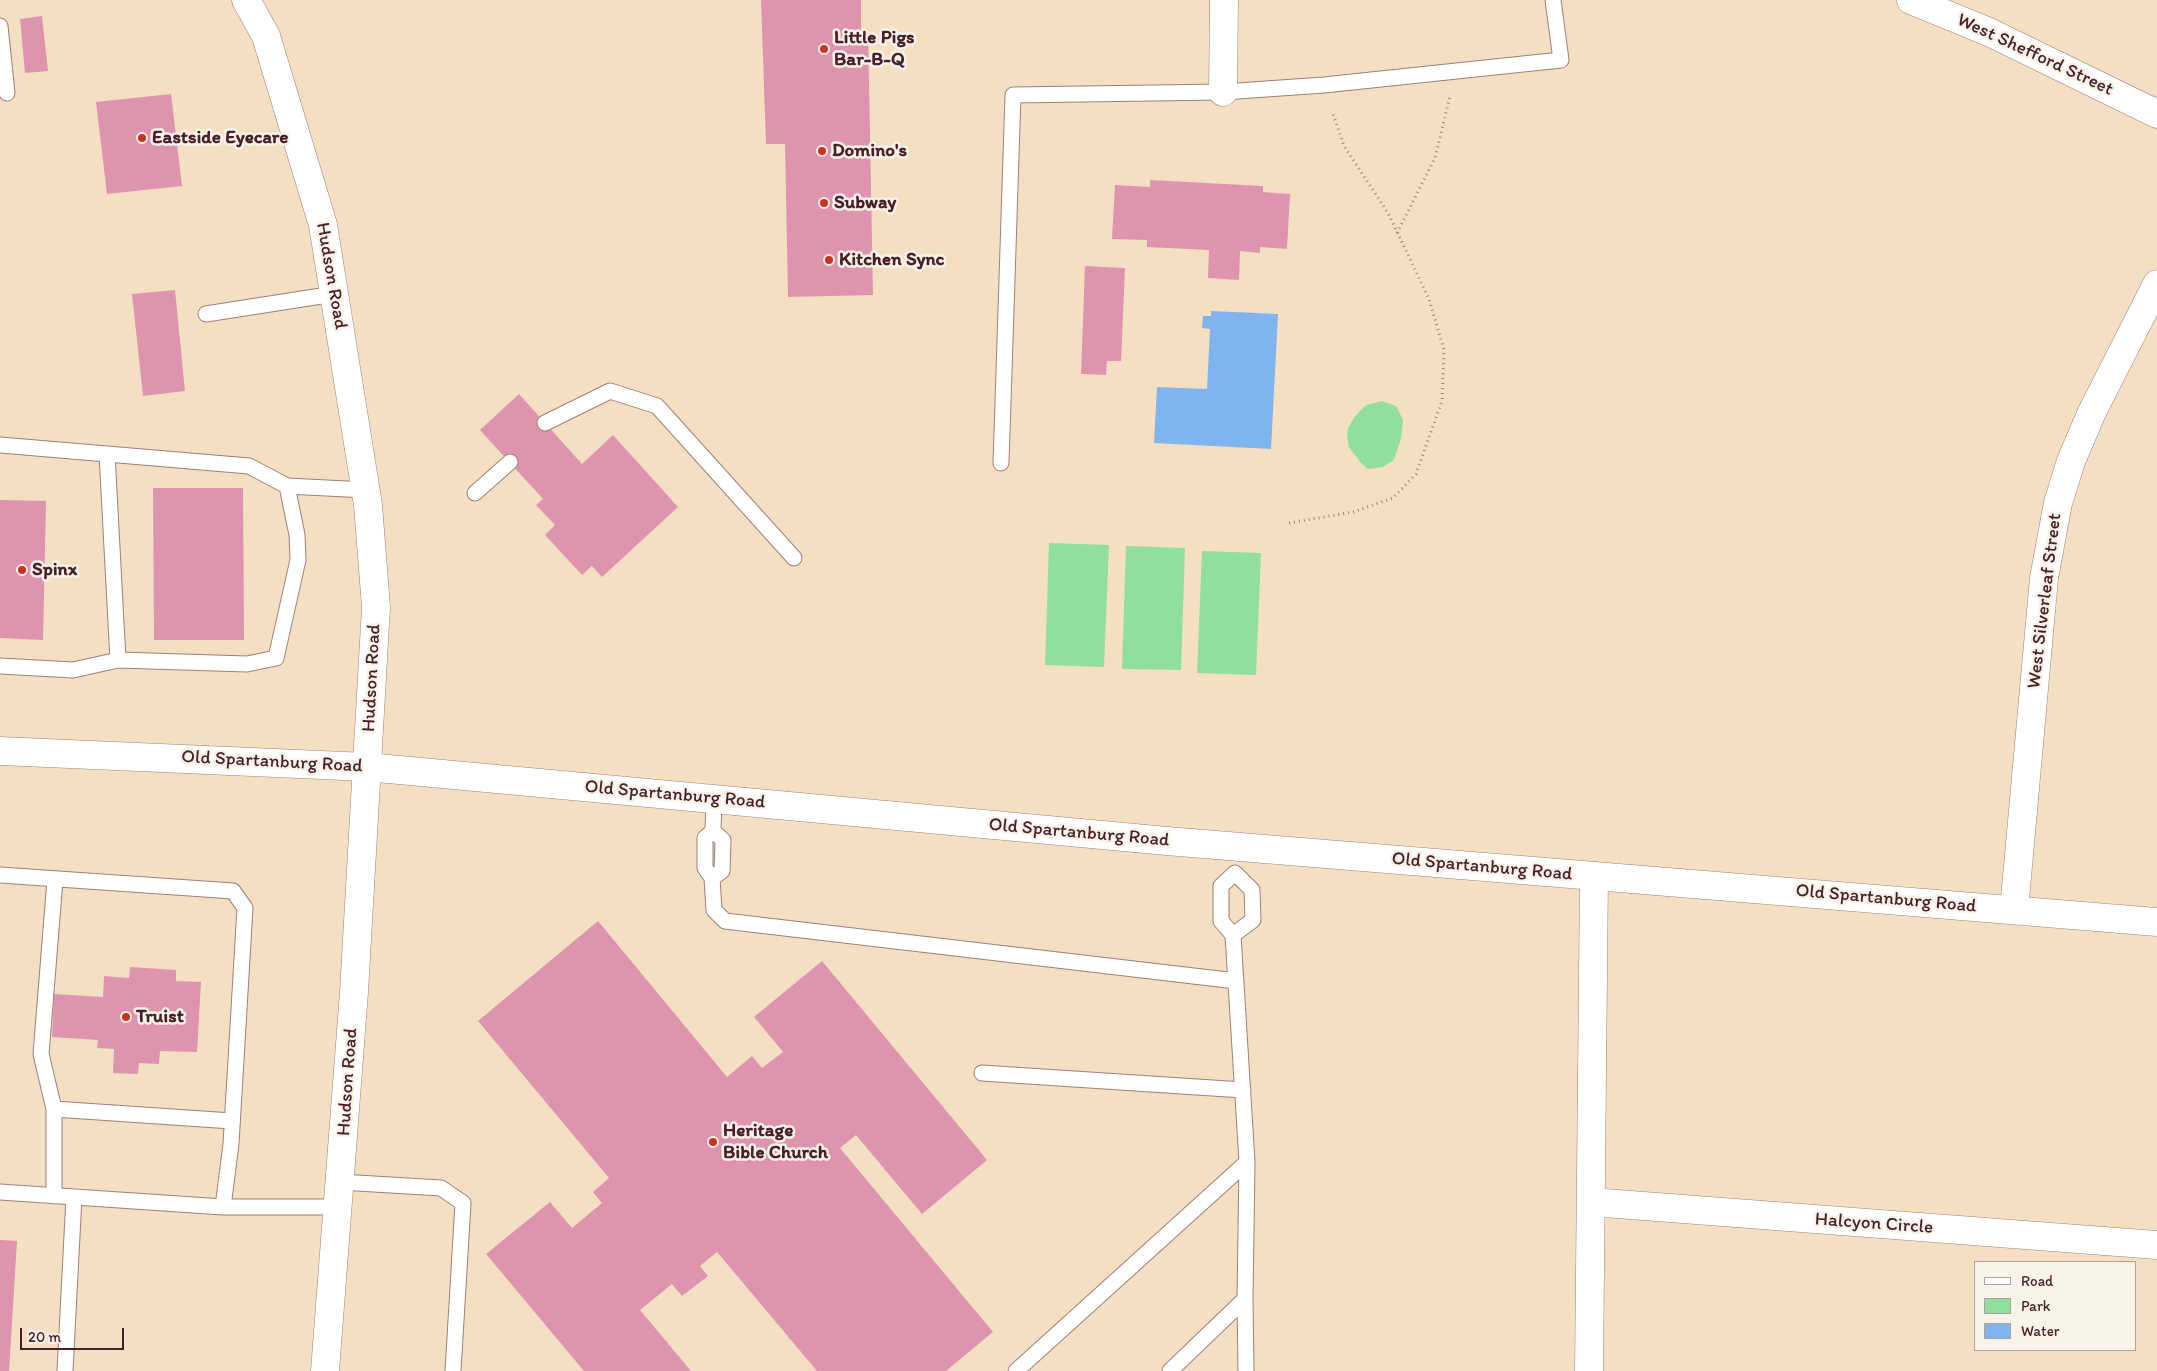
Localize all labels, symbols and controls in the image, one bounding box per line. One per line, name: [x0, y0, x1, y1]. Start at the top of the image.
street label: West Shefford Street: [1953, 9, 2117, 101]
place label: Little Pigs Bar-B-Q: [834, 27, 915, 71]
marker: Little Pigs Bar-B-Q: [818, 43, 830, 55]
place label: Eastside Eyecare: [152, 127, 288, 149]
marker: Eastside Eyecare: [136, 132, 148, 144]
place label: Domino's: [832, 140, 907, 162]
marker: Domino's: [816, 145, 828, 157]
place label: Subway: [834, 192, 896, 214]
marker: Subway: [818, 197, 830, 209]
street label: Hudson Road: [310, 221, 352, 331]
place label: Kitchen Sync: [839, 249, 944, 271]
marker: Kitchen Sync: [823, 254, 835, 266]
street label: West Silverleaf Street: [2023, 512, 2067, 690]
place label: Spinx: [32, 559, 77, 581]
marker: Spinx: [16, 564, 28, 576]
street label: Hudson Road: [358, 623, 386, 733]
street label: Old Spartanburg Road: [181, 746, 363, 778]
street label: Old Spartanburg Road: [584, 776, 766, 814]
street label: Old Spartanburg Road: [988, 814, 1170, 852]
street label: Old Spartanburg Road: [1391, 848, 1573, 886]
street label: Old Spartanburg Road: [1795, 880, 1977, 918]
place label: Truist: [136, 1006, 184, 1028]
marker: Truist: [120, 1011, 132, 1023]
street label: Hudson Road: [333, 1027, 363, 1137]
place label: Heritage Bible Church: [723, 1120, 828, 1164]
marker: Heritage Bible Church: [707, 1136, 719, 1148]
street label: Halcyon Circle: [1814, 1208, 1934, 1240]
legend: [1974, 1261, 2137, 1351]
text: Road: [2021, 1272, 2053, 1290]
text: Park: [2021, 1297, 2051, 1315]
scale bar: [22, 1318, 126, 1350]
text: Water: [2021, 1322, 2059, 1340]
text: 20 m: [28, 1328, 61, 1346]

